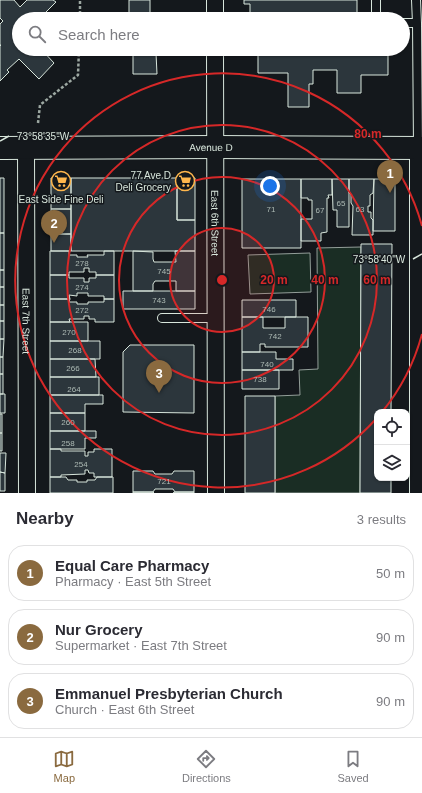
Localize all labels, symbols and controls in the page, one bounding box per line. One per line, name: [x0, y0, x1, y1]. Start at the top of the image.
search box: [12, 12, 410, 56]
icon: search: [26, 23, 48, 45]
text: Search here: [58, 26, 140, 43]
text: 80 m: [354, 127, 382, 141]
text: 73°58'35"W: [17, 131, 70, 142]
street label: Avenue D: [189, 141, 233, 153]
pin: 1: [377, 160, 403, 193]
supermarket icon: East Side Fine Deli: [50, 170, 72, 192]
place label: 77 Ave D Deli Grocery: [115, 170, 171, 193]
supermarket icon: 77 Ave D Deli Grocery: [174, 170, 196, 192]
your location: [260, 176, 280, 196]
street label: East 6th Street: [210, 190, 221, 256]
place label: East Side Fine Deli: [18, 194, 104, 205]
house number: 65: [337, 199, 346, 208]
house number: 71: [267, 205, 276, 214]
house number: 63: [356, 205, 365, 214]
house number: 67: [316, 206, 325, 215]
pin: 2: [41, 210, 67, 243]
text: 73°58'40"W: [353, 254, 406, 265]
house number: 278: [75, 259, 89, 268]
house number: 745: [157, 267, 171, 276]
centre of rings: [215, 273, 229, 287]
text: 20 m: [260, 273, 288, 287]
text: 40 m: [311, 273, 339, 287]
text: 60 m: [363, 273, 391, 287]
house number: 274: [75, 283, 89, 292]
street label: East 7th Street: [21, 288, 32, 354]
house number: 743: [152, 296, 166, 305]
house number: 746: [262, 305, 276, 314]
house number: 272: [75, 306, 89, 315]
house number: 270: [62, 328, 76, 337]
house number: 742: [268, 332, 282, 341]
house number: 268: [68, 346, 82, 355]
pin: 3: [146, 360, 172, 393]
house number: 740: [260, 360, 274, 369]
house number: 266: [66, 364, 80, 373]
house number: 738: [253, 375, 267, 384]
house number: 264: [67, 385, 81, 394]
map controls: [374, 409, 410, 481]
button: locate: [374, 409, 410, 445]
house number: 260: [61, 418, 75, 427]
house number: 258: [61, 439, 75, 448]
button: layers: [374, 445, 410, 481]
house number: 254: [74, 460, 88, 469]
house number: 721: [157, 477, 171, 486]
text: Nearby: [16, 509, 74, 528]
text: 3 results: [357, 512, 406, 527]
text: Equal Care Pharmacy: [55, 557, 209, 574]
text: 1: [26, 566, 34, 581]
text: 50 m: [376, 566, 405, 581]
text: Pharmacy · East 5th Street: [55, 574, 211, 589]
text: Nur Grocery: [55, 621, 143, 638]
text: 2: [26, 630, 34, 645]
text: 90 m: [376, 630, 405, 645]
text: Supermarket · East 7th Street: [55, 638, 227, 653]
text: Emmanuel Presbyterian Church: [55, 685, 283, 702]
text: 3: [26, 694, 34, 709]
text: 90 m: [376, 694, 405, 709]
text: Church · East 6th Street: [55, 702, 194, 717]
tab: Map: [53, 748, 75, 784]
tab: Directions: [182, 748, 231, 784]
tab: Saved: [337, 748, 369, 784]

